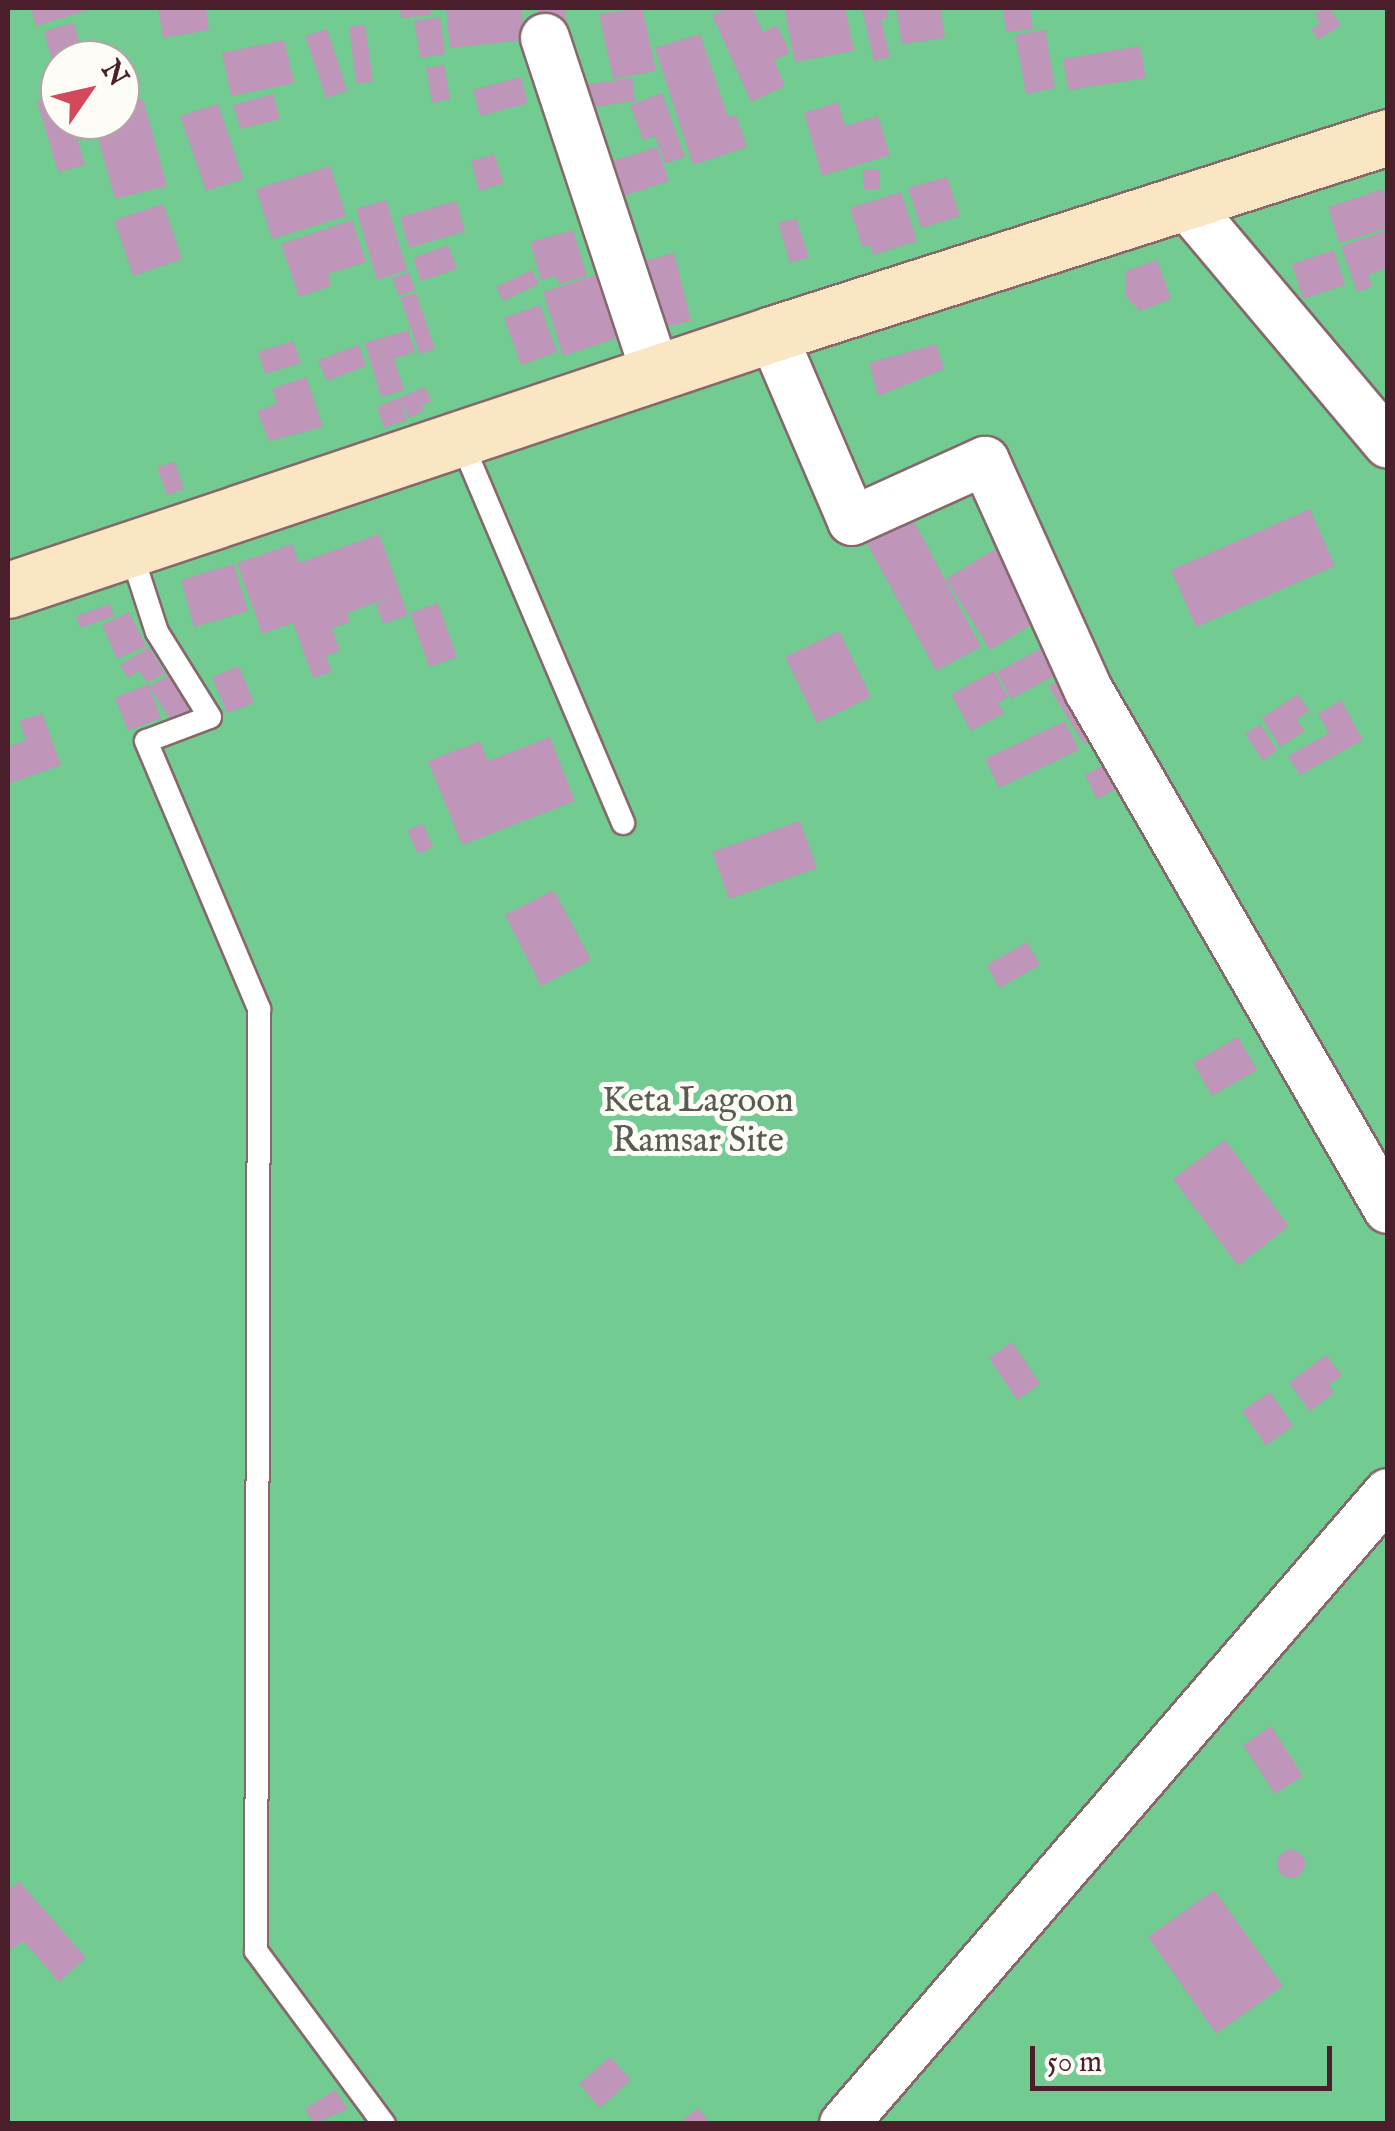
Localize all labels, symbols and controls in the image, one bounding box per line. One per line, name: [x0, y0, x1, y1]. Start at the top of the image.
north arrow: [40, 40, 140, 140]
text: N: [92, 54, 135, 94]
park label: Keta Lagoon Ramsar Site: [602, 1081, 794, 1163]
scale bar: [1035, 2026, 1338, 2088]
text: 50 m: [1047, 2044, 1102, 2082]

